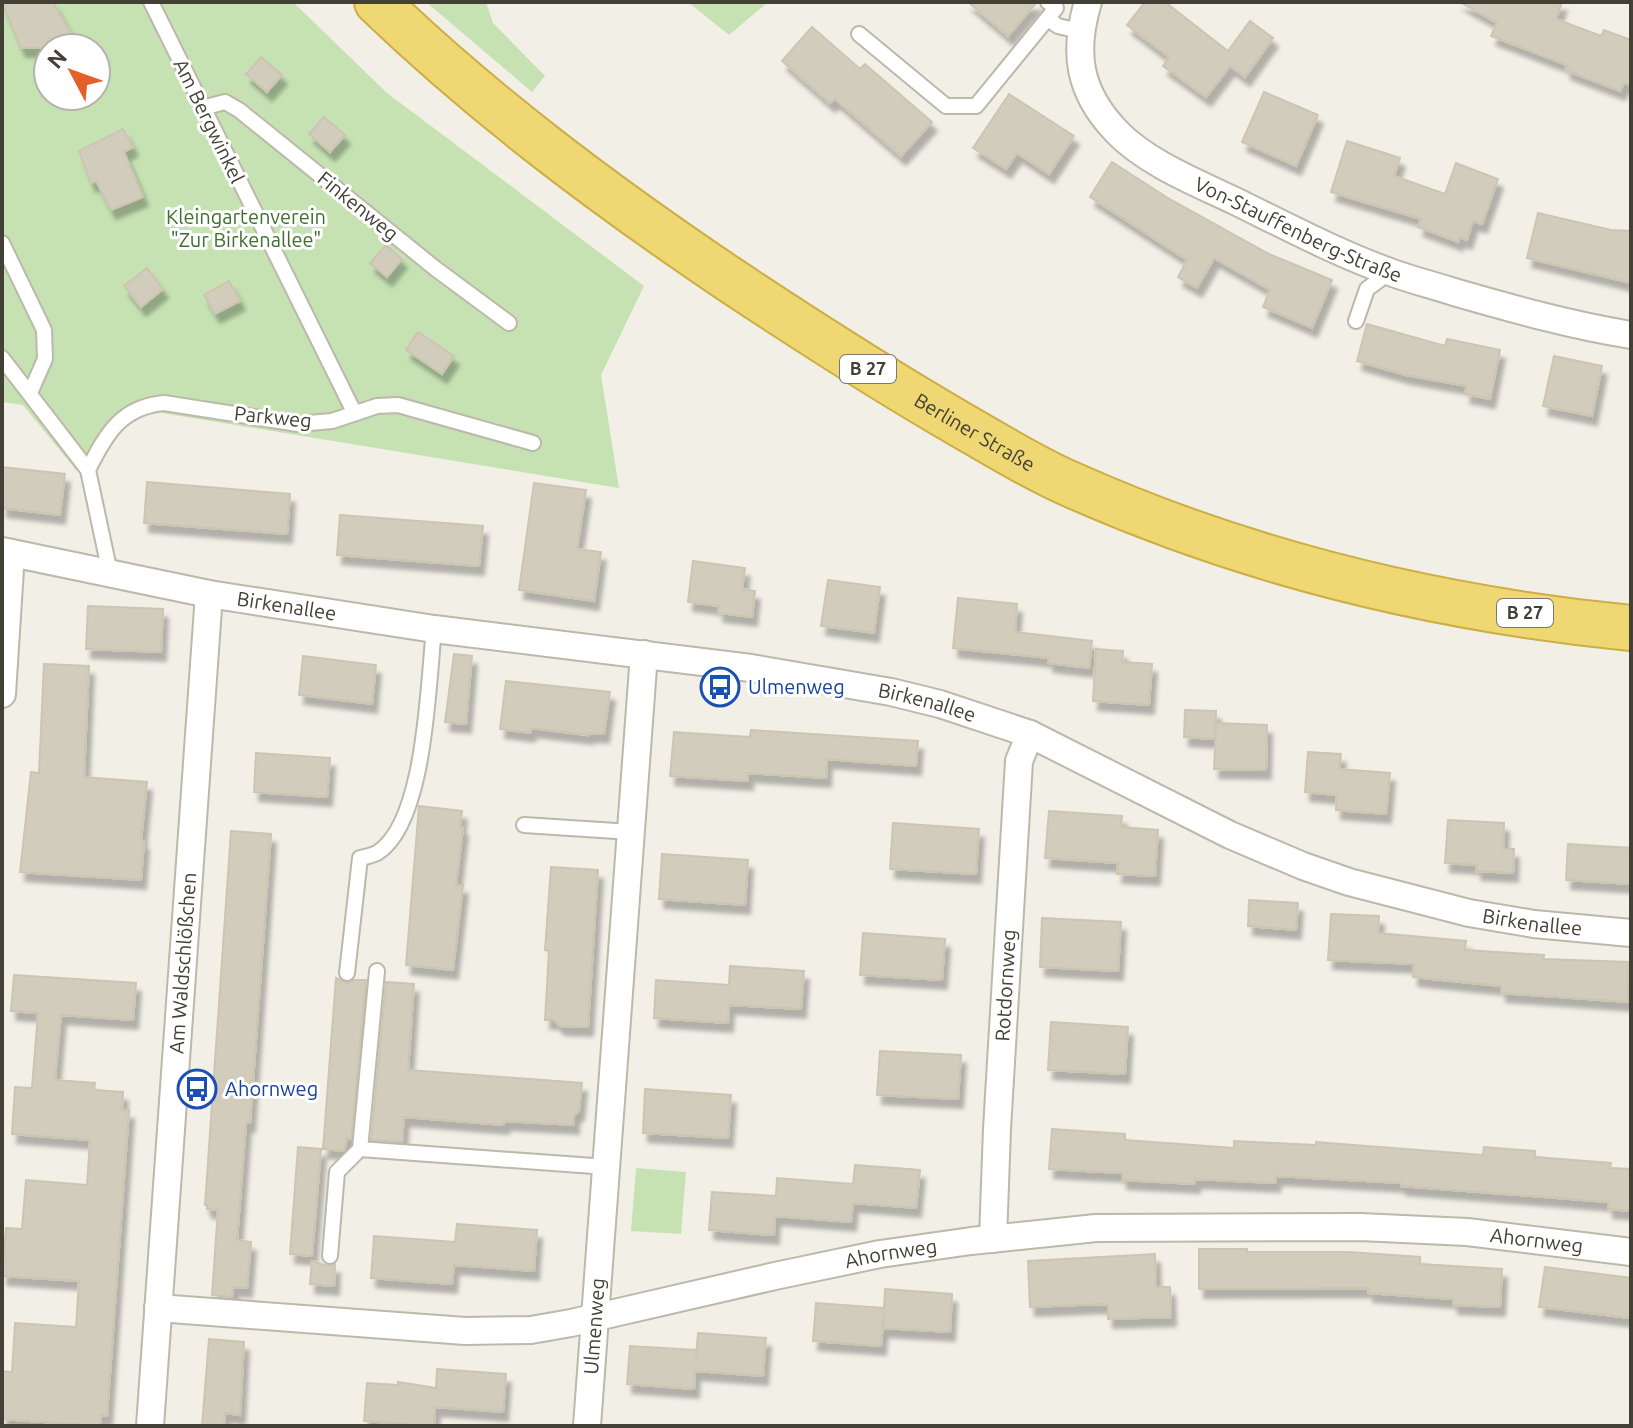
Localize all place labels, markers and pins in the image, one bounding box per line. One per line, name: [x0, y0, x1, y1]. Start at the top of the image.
bus stop icon: Ulmenweg: [699, 666, 741, 708]
place label: Ulmenweg: [748, 675, 845, 698]
bus stop icon: Ahornweg: [176, 1068, 218, 1110]
place label: Ahornweg: [225, 1077, 318, 1100]

